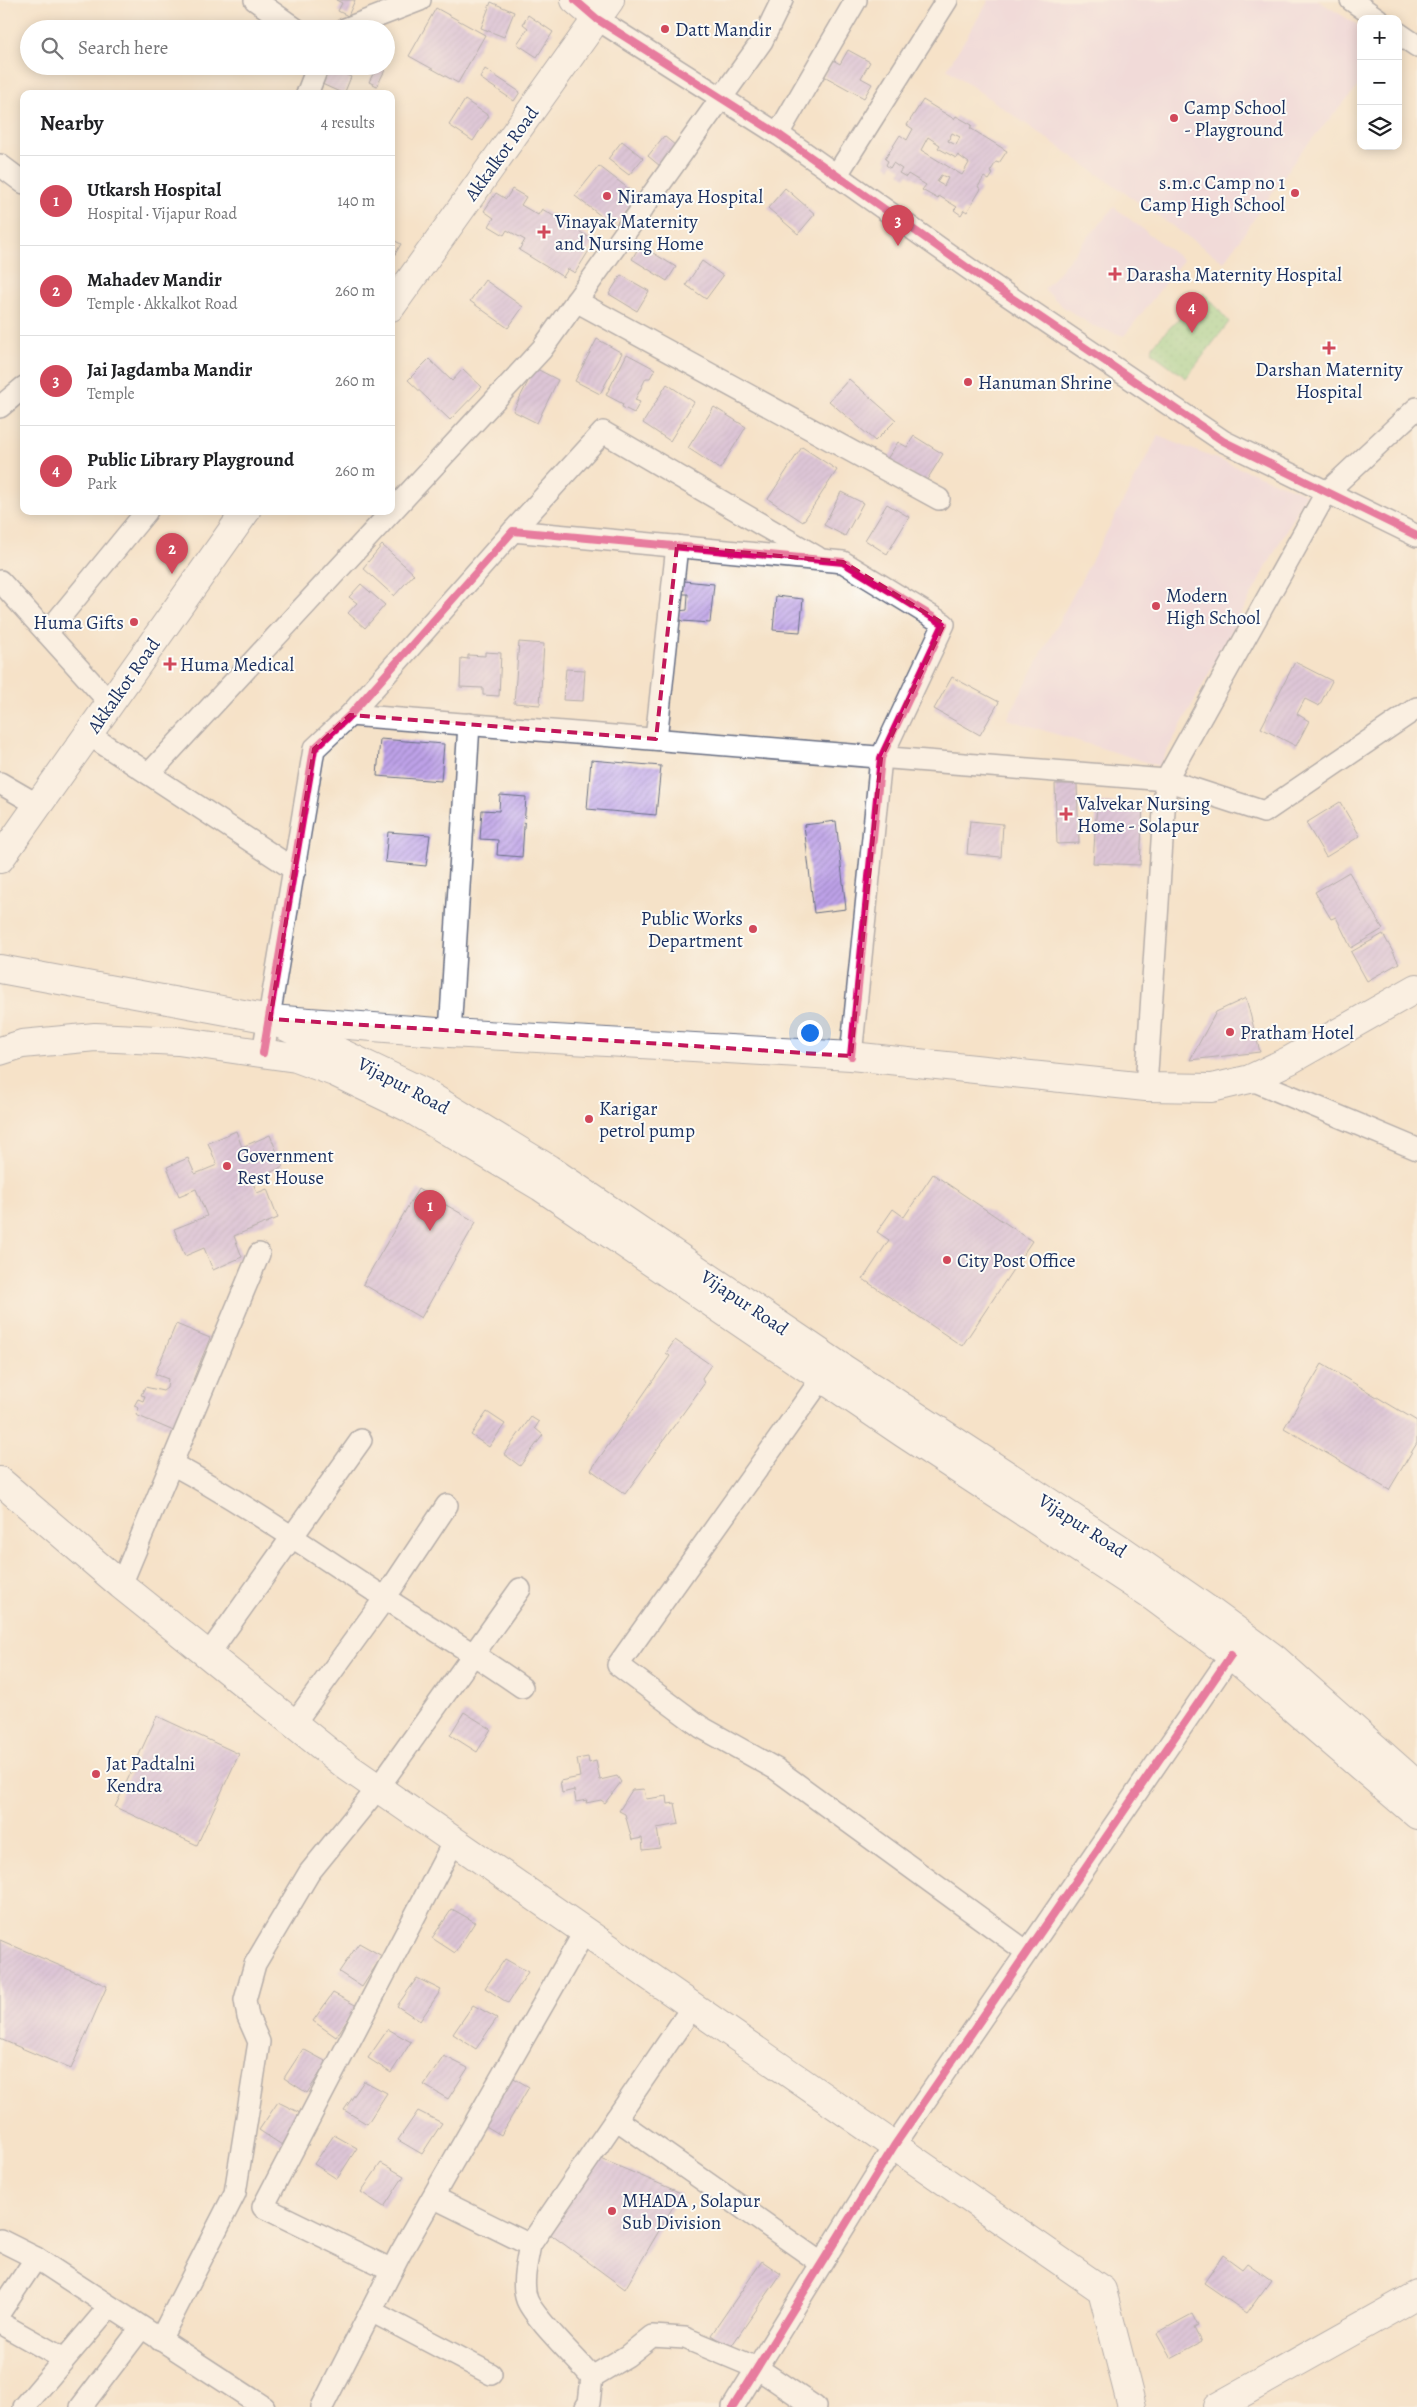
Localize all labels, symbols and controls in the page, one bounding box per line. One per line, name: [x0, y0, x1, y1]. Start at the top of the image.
map controls: [1357, 15, 1402, 150]
button: +: [1357, 15, 1402, 60]
place label: Datt Mandir: [675, 17, 772, 43]
search box: [20, 20, 395, 75]
marker: Datt Mandir: [659, 23, 671, 35]
icon: search: [38, 34, 66, 62]
text: Search here: [78, 35, 168, 61]
button: −: [1357, 60, 1402, 105]
place label: Camp School - Playground: [1184, 95, 1286, 143]
street label: Akkalkot Road: [458, 100, 545, 207]
button: layers: [1357, 105, 1402, 150]
text: Nearby: [40, 109, 103, 137]
text: 4 results: [321, 112, 375, 134]
marker: Camp School - Playground: [1168, 112, 1180, 124]
place label: s.m.c Camp no 1 Camp High School: [1140, 170, 1285, 218]
text: Utkarsh Hospital: [87, 177, 221, 203]
place label: Niramaya Hospital: [617, 184, 763, 210]
marker: s.m.c Camp no 1 Camp High School: [1289, 187, 1301, 199]
text: 1: [53, 190, 59, 212]
text: 140 m: [337, 190, 375, 212]
marker: Niramaya Hospital: [601, 190, 613, 202]
text: Hospital · Vijapur Road: [87, 203, 237, 225]
pin: 3: [882, 205, 914, 246]
place label: Vinayak Maternity and Nursing Home: [554, 209, 704, 257]
marker: Vinayak Maternity and Nursing Home: [537, 225, 551, 239]
place label: Darasha Maternity Hospital: [1126, 262, 1342, 288]
text: Mahadev Mandir: [87, 267, 222, 293]
marker: Darasha Maternity Hospital: [1108, 267, 1122, 281]
text: 2: [52, 280, 60, 302]
text: 260 m: [335, 280, 375, 302]
pin: 4: [1176, 292, 1208, 333]
text: Temple · Akkalkot Road: [87, 293, 238, 315]
marker: Darshan Maternity Hospital: [1322, 341, 1336, 355]
text: Jai Jagdamba Mandir: [87, 357, 252, 383]
place label: Darshan Maternity Hospital: [1255, 357, 1403, 405]
text: 3: [53, 370, 59, 392]
text: 260 m: [335, 370, 375, 392]
place label: Hanuman Shrine: [978, 370, 1112, 396]
marker: Hanuman Shrine: [962, 376, 974, 388]
text: Temple: [87, 383, 135, 405]
text: Public Library Playground: [87, 447, 294, 473]
text: 4: [52, 460, 60, 482]
text: 260 m: [335, 460, 375, 482]
text: Park: [87, 473, 117, 495]
pin: 2: [156, 533, 188, 574]
place label: Modern High School: [1166, 583, 1261, 631]
marker: Modern High School: [1150, 600, 1162, 612]
place label: Huma Gifts: [33, 610, 124, 636]
marker: Huma Gifts: [128, 616, 140, 628]
street label: Akkalkot Road: [81, 632, 167, 739]
place label: Huma Medical: [180, 652, 295, 678]
marker: Huma Medical: [164, 658, 176, 670]
place label: Valvekar Nursing Home - Solapur: [1076, 791, 1211, 839]
marker: Valvekar Nursing Home - Solapur: [1059, 807, 1073, 821]
place label: Public Works Department: [641, 906, 743, 954]
marker: Public Works Department: [747, 923, 759, 935]
your location: [797, 1020, 823, 1046]
place label: Pratham Hotel: [1240, 1020, 1354, 1046]
marker: Pratham Hotel: [1224, 1026, 1236, 1038]
street label: Vijapur Road: [352, 1050, 455, 1121]
place label: Karigar petrol pump: [599, 1096, 695, 1144]
marker: Karigar petrol pump: [583, 1113, 595, 1125]
place label: Government Rest House: [237, 1143, 334, 1191]
marker: Government Rest House: [221, 1160, 233, 1172]
pin: 1: [414, 1190, 446, 1231]
place label: City Post Office: [957, 1248, 1075, 1274]
marker: City Post Office: [941, 1254, 953, 1266]
street label: Vijapur Road: [695, 1263, 794, 1342]
street label: Vijapur Road: [1032, 1487, 1132, 1565]
place label: Jat Padtalni Kendra: [106, 1751, 195, 1799]
marker: Jat Padtalni Kendra: [90, 1768, 102, 1780]
place label: MHADA , Solapur Sub Division: [622, 2188, 760, 2236]
marker: MHADA , Solapur Sub Division: [606, 2205, 618, 2217]

